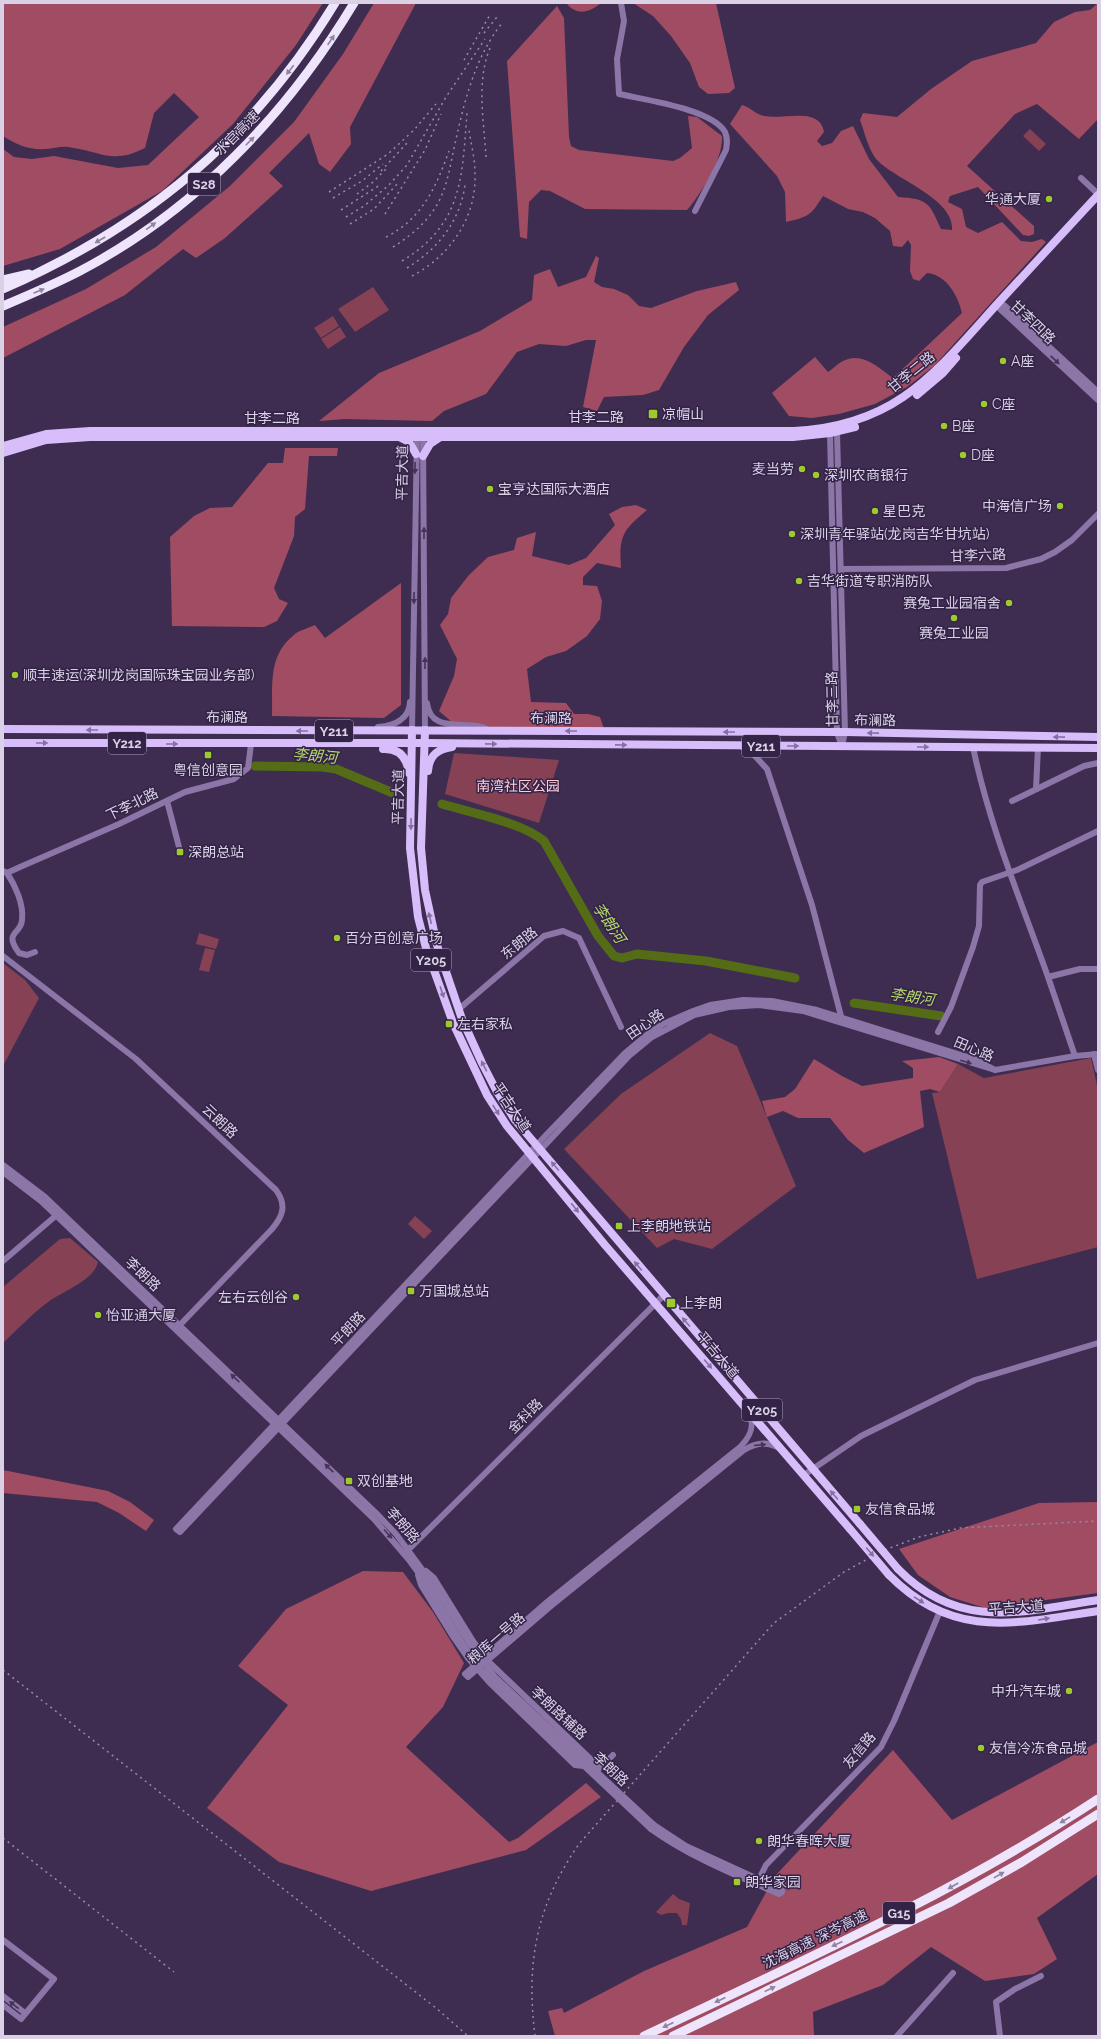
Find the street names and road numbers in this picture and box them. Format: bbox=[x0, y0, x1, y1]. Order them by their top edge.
street label: 水官高速 bbox=[212, 108, 262, 158]
road number: S28 bbox=[188, 173, 220, 195]
street label: 甘李四路 bbox=[1007, 297, 1059, 347]
street label: 甘李二路 bbox=[884, 348, 938, 396]
street label: 甘李二路 bbox=[568, 409, 624, 425]
street label: 甘李二路 bbox=[244, 410, 300, 426]
street label: 平吉大道 bbox=[394, 445, 410, 501]
street label: 甘李六路 bbox=[950, 546, 1006, 564]
street label: 甘李三路 bbox=[824, 671, 840, 727]
street label: 布澜路 bbox=[206, 709, 248, 725]
street label: 布澜路 bbox=[530, 710, 572, 726]
street label: 布澜路 bbox=[854, 712, 896, 728]
road number: Y211 bbox=[315, 720, 353, 742]
road number: Y212 bbox=[108, 732, 146, 754]
road number: Y211 bbox=[742, 735, 780, 757]
street label: 平吉大道 bbox=[390, 769, 406, 825]
street label: 下李北路 bbox=[103, 785, 161, 823]
street label: 东朗路 bbox=[498, 924, 540, 962]
road number: Y205 bbox=[411, 949, 451, 971]
street label: 田心路 bbox=[623, 1006, 667, 1042]
street label: 田心路 bbox=[952, 1033, 996, 1065]
street label: 平吉大道 bbox=[490, 1079, 534, 1135]
street label: 云朗路 bbox=[199, 1101, 241, 1141]
street label: 李朗路 bbox=[122, 1254, 164, 1294]
street label: 平朗路 bbox=[328, 1308, 368, 1350]
street label: 平吉大道 bbox=[694, 1328, 742, 1382]
street label: 金科路 bbox=[504, 1395, 546, 1437]
road number: Y205 bbox=[742, 1399, 782, 1421]
street label: 李朗路 bbox=[383, 1504, 423, 1546]
street label: 平吉大道 bbox=[988, 1597, 1044, 1617]
street label: 粮库一号路 bbox=[464, 1609, 528, 1667]
street label: 李朗路辅路 bbox=[528, 1683, 590, 1743]
street label: 友信路 bbox=[839, 1729, 879, 1771]
street label: 李朗路 bbox=[590, 1749, 632, 1789]
road number: G15 bbox=[883, 1902, 915, 1924]
street label: 沈海高速 深岑高速 bbox=[760, 1906, 870, 1972]

